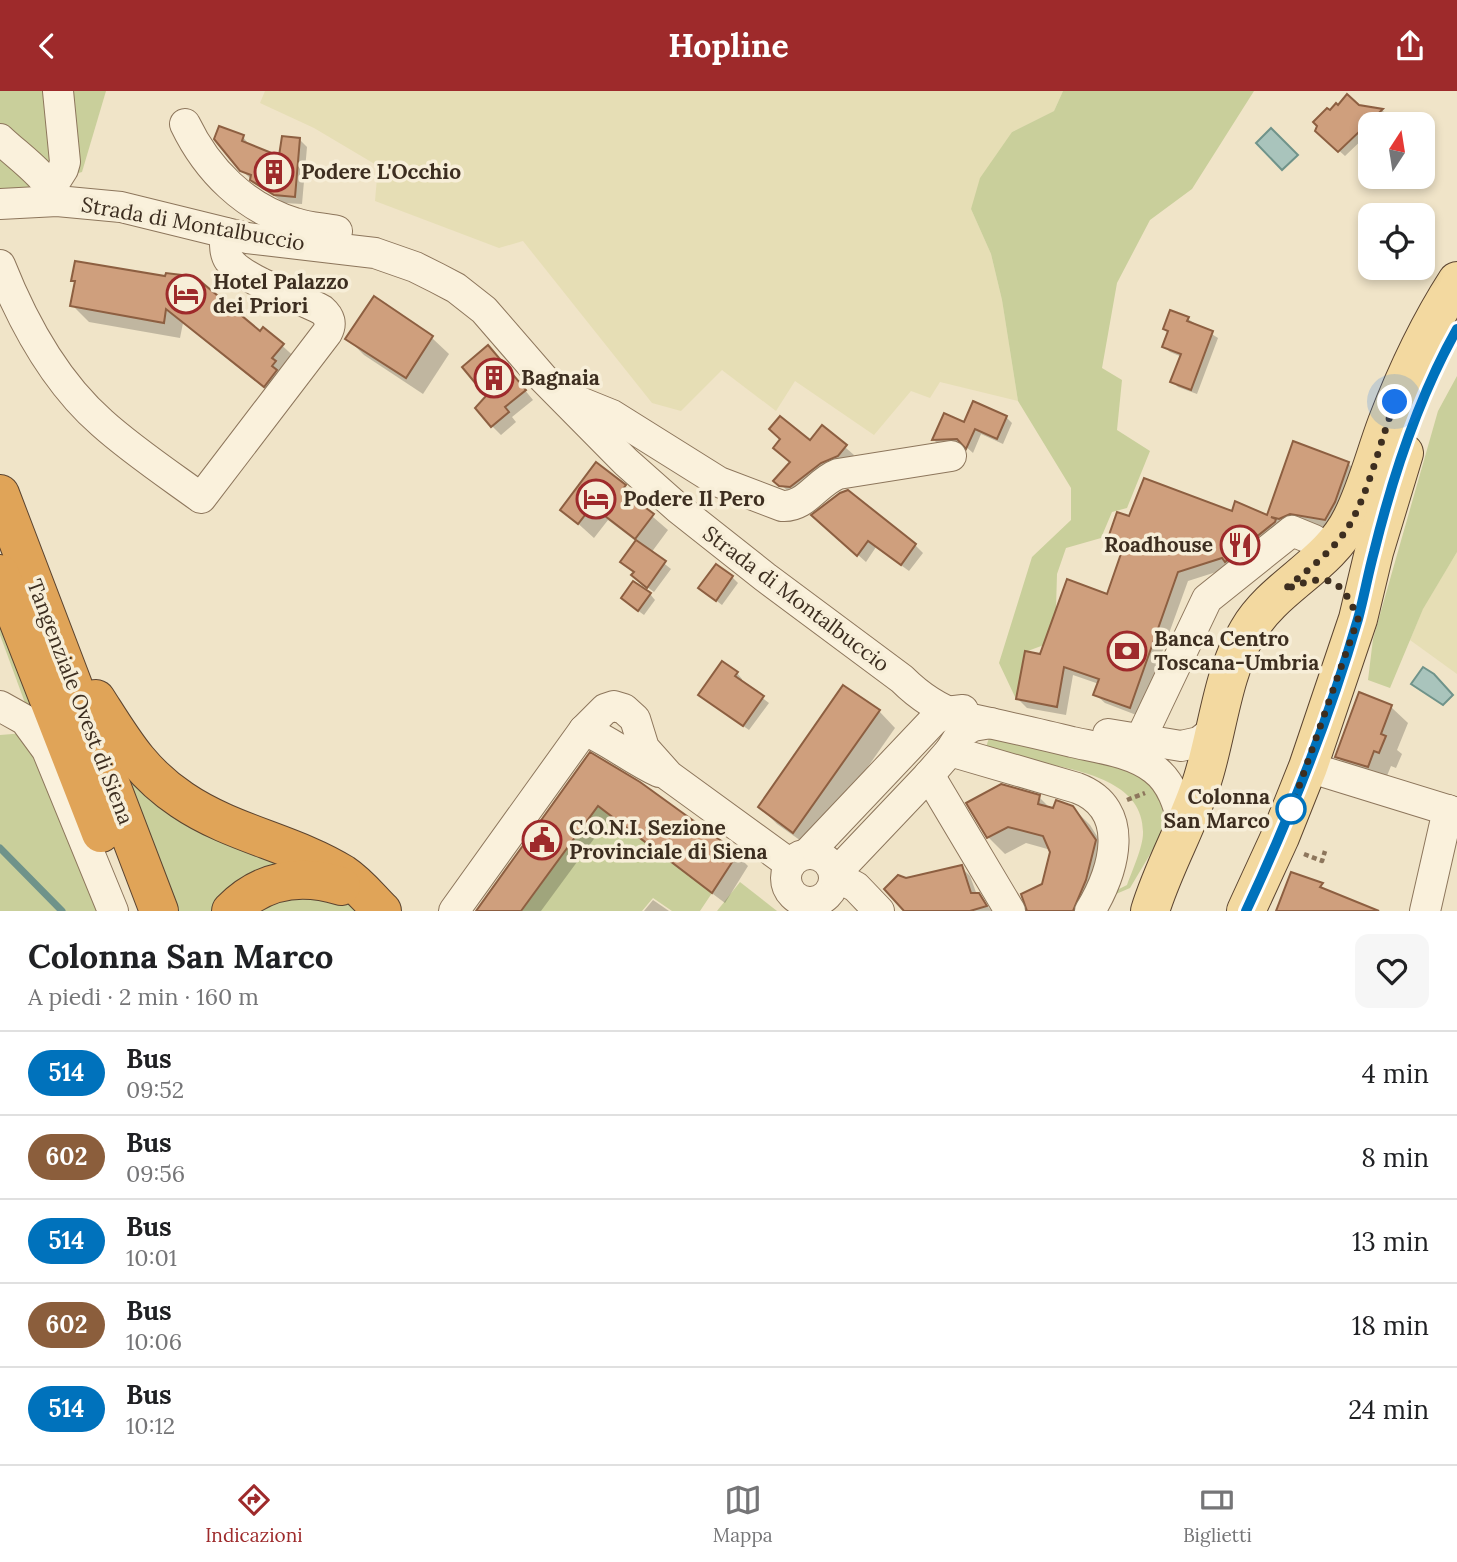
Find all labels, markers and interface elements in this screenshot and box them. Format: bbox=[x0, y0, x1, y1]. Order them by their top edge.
text: Hopline bbox=[668, 25, 789, 66]
icon: back bbox=[28, 27, 66, 65]
icon: share bbox=[1391, 27, 1429, 65]
north arrow bbox=[1358, 112, 1435, 189]
map controls bbox=[1358, 112, 1435, 280]
building icon: Podere L'Occhio bbox=[253, 151, 295, 193]
place label: Podere L'Occhio bbox=[301, 158, 461, 185]
street label: Strada di Montalbuccio bbox=[79, 191, 307, 256]
button: locate bbox=[1358, 203, 1435, 280]
place label: Hotel Palazzo dei Priori bbox=[213, 268, 349, 319]
hotel icon: Hotel Palazzo dei Priori bbox=[165, 273, 207, 315]
building icon: Bagnaia bbox=[473, 357, 515, 399]
place label: Bagnaia bbox=[521, 364, 600, 391]
your location bbox=[1377, 384, 1412, 419]
hotel icon: Podere Il Pero bbox=[575, 478, 617, 520]
place label: Podere Il Pero bbox=[623, 485, 765, 512]
street label: Strada di Montalbuccio bbox=[698, 520, 895, 678]
restaurant icon: Roadhouse bbox=[1219, 524, 1261, 566]
place label: Roadhouse bbox=[1104, 531, 1213, 558]
street label: Tangenziale Ovest di Siena bbox=[21, 575, 140, 829]
place label: Banca Centro Toscana-Umbria bbox=[1154, 625, 1319, 676]
bank icon: Banca Centro Toscana-Umbria bbox=[1106, 630, 1148, 672]
place label: Colonna San Marco bbox=[1164, 783, 1270, 834]
marker: Colonna San Marco bbox=[1276, 794, 1306, 824]
place label: C.O.N.I. Sezione Provinciale di Siena bbox=[569, 814, 768, 865]
public building icon: C.O.N.I. Sezione Provinciale di Siena bbox=[521, 819, 563, 861]
button: heart bbox=[1355, 934, 1429, 1008]
text: Colonna San Marco bbox=[28, 935, 334, 977]
text: A piedi · 2 min · 160 m bbox=[28, 982, 259, 1011]
text: Bus bbox=[126, 1042, 172, 1075]
text: 514 bbox=[49, 1057, 84, 1088]
text: 4 min bbox=[1362, 1057, 1429, 1090]
text: 09:52 bbox=[126, 1075, 184, 1104]
text: Bus bbox=[126, 1126, 172, 1159]
text: 602 bbox=[46, 1141, 87, 1172]
text: 8 min bbox=[1361, 1141, 1429, 1174]
text: 09:56 bbox=[126, 1159, 185, 1188]
text: Bus bbox=[126, 1210, 172, 1243]
text: 514 bbox=[49, 1225, 84, 1256]
text: 13 min bbox=[1352, 1225, 1429, 1258]
text: 10:01 bbox=[126, 1243, 177, 1272]
text: Bus bbox=[126, 1294, 172, 1327]
text: 602 bbox=[46, 1309, 87, 1340]
text: 18 min bbox=[1352, 1309, 1429, 1342]
text: 10:06 bbox=[126, 1327, 182, 1356]
text: Bus bbox=[126, 1378, 172, 1411]
text: 514 bbox=[49, 1393, 84, 1424]
text: 24 min bbox=[1348, 1393, 1429, 1426]
text: 10:12 bbox=[126, 1411, 175, 1440]
tab: Indicazioni bbox=[205, 1481, 303, 1547]
tab: Mappa bbox=[713, 1481, 773, 1547]
tab: Biglietti bbox=[1183, 1481, 1252, 1547]

